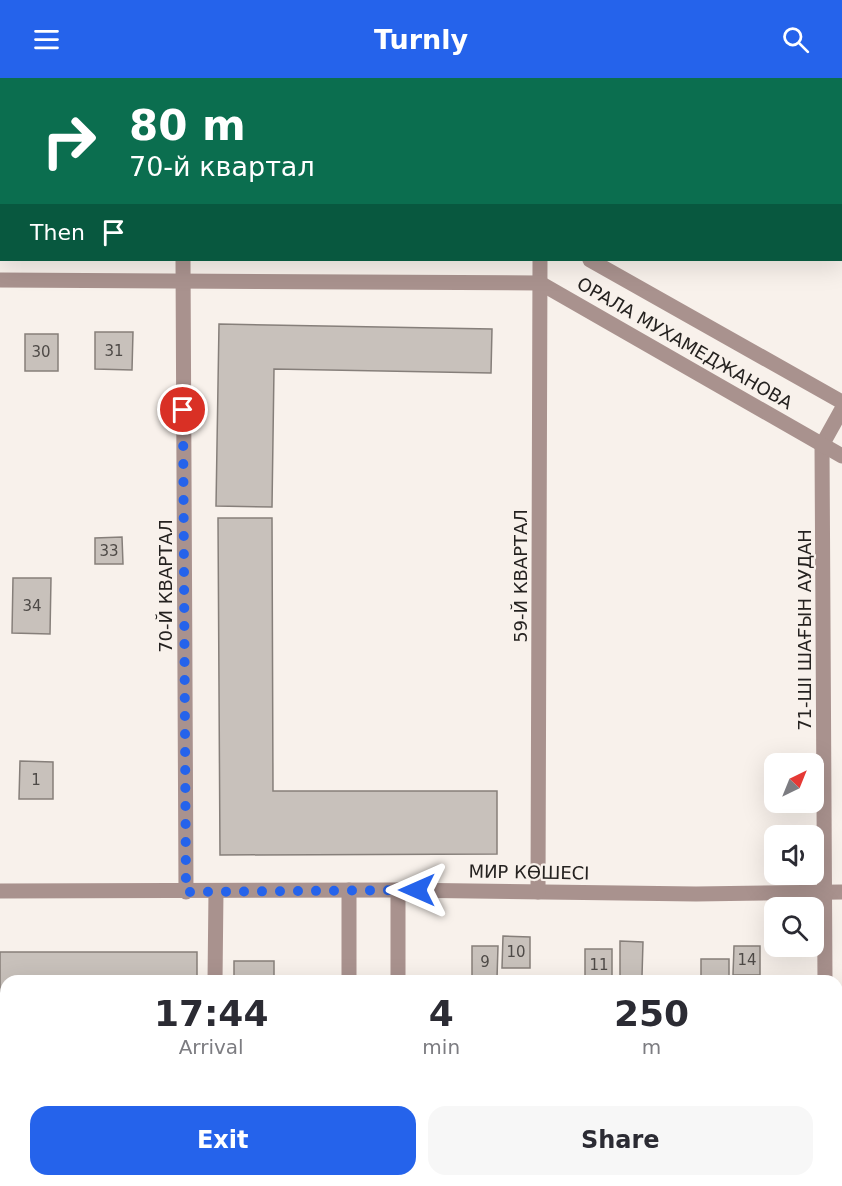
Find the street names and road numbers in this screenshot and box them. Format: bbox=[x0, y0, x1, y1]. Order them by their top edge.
street label: ОРАЛА МУХАМЕДЖАНОВА bbox=[574, 273, 797, 414]
street label: 59-Й КВАРТАЛ bbox=[510, 509, 531, 643]
street label: 70-Й КВАРТАЛ bbox=[155, 519, 176, 653]
street label: 71-ШІ ШАҒЫН АУДАН bbox=[794, 529, 815, 731]
street label: МИР КӨШЕСІ bbox=[468, 860, 590, 884]

